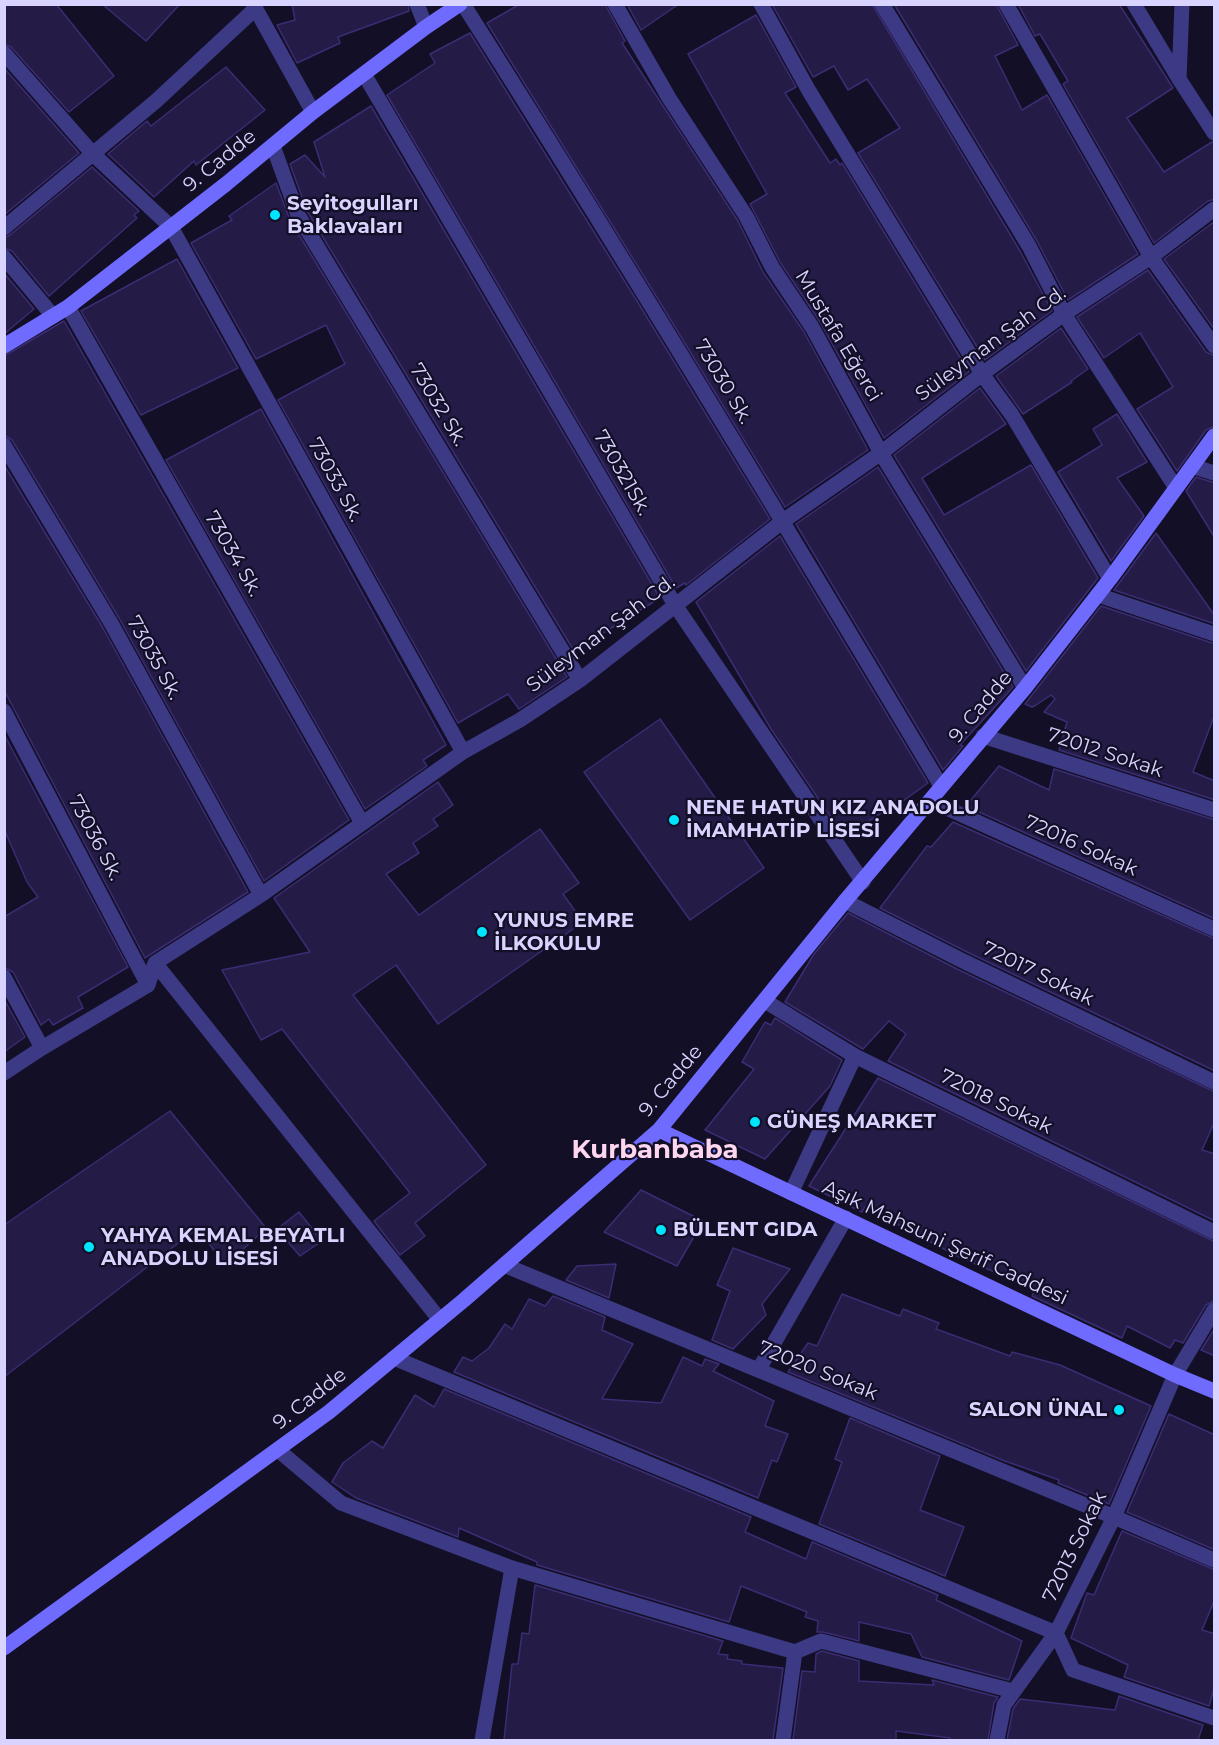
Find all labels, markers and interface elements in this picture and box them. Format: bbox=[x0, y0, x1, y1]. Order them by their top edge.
street label: 9. Cadde bbox=[179, 124, 261, 198]
place label: Seyitogulları Baklavaları bbox=[287, 192, 419, 239]
marker: Seyitogulları Baklavaları bbox=[268, 208, 282, 222]
street label: Mustafa Eğerci bbox=[789, 266, 887, 406]
street label: Süleyman Şah Cd. bbox=[911, 281, 1071, 407]
street label: 73030 Sk. bbox=[688, 335, 758, 429]
street label: 73032 Sk. bbox=[404, 359, 472, 451]
street label: 730321Sk. bbox=[588, 426, 656, 520]
street label: 73033 Sk. bbox=[302, 434, 368, 526]
street label: 73034 Sk. bbox=[199, 507, 267, 601]
street label: Süleyman Şah Cd. bbox=[522, 570, 680, 698]
street label: 73035 Sk. bbox=[121, 612, 187, 704]
street label: 9. Cadde bbox=[944, 666, 1018, 748]
street label: 72012 Sokak bbox=[1044, 723, 1166, 783]
street label: 73036 Sk. bbox=[62, 791, 128, 885]
place label: NENE HATUN KIZ ANADOLU İMAMHATİP LİSESİ bbox=[686, 796, 980, 843]
street label: 72016 Sokak bbox=[1021, 810, 1141, 882]
marker: NENE HATUN KIZ ANADOLU İMAMHATİP LİSESİ bbox=[667, 813, 681, 827]
place label: YUNUS EMRE İLKOKULU bbox=[494, 909, 634, 956]
marker: YUNUS EMRE İLKOKULU bbox=[475, 925, 489, 939]
street label: 72017 Sokak bbox=[978, 937, 1098, 1011]
street label: 9. Cadde bbox=[634, 1040, 708, 1122]
street label: 72018 Sokak bbox=[936, 1064, 1056, 1140]
place label: GÜNEŞ MARKET bbox=[767, 1110, 936, 1134]
marker: GÜNEŞ MARKET bbox=[748, 1115, 762, 1129]
district label: Kurbanbaba bbox=[572, 1134, 738, 1166]
street label: Aşık Mahsuni Şerif Caddesi bbox=[818, 1175, 1072, 1311]
place label: BÜLENT GIDA bbox=[673, 1218, 817, 1242]
marker: BÜLENT GIDA bbox=[654, 1223, 668, 1237]
place label: YAHYA KEMAL BEYATLI ANADOLU LİSESİ bbox=[101, 1224, 345, 1271]
marker: YAHYA KEMAL BEYATLI ANADOLU LİSESİ bbox=[82, 1240, 96, 1254]
street label: 72020 Sokak bbox=[755, 1336, 881, 1406]
street label: 9. Cadde bbox=[269, 1363, 351, 1435]
place label: SALON ÜNAL bbox=[969, 1398, 1107, 1422]
marker: SALON ÜNAL bbox=[1112, 1403, 1126, 1417]
street label: 72013 Sokak bbox=[1038, 1488, 1112, 1606]

